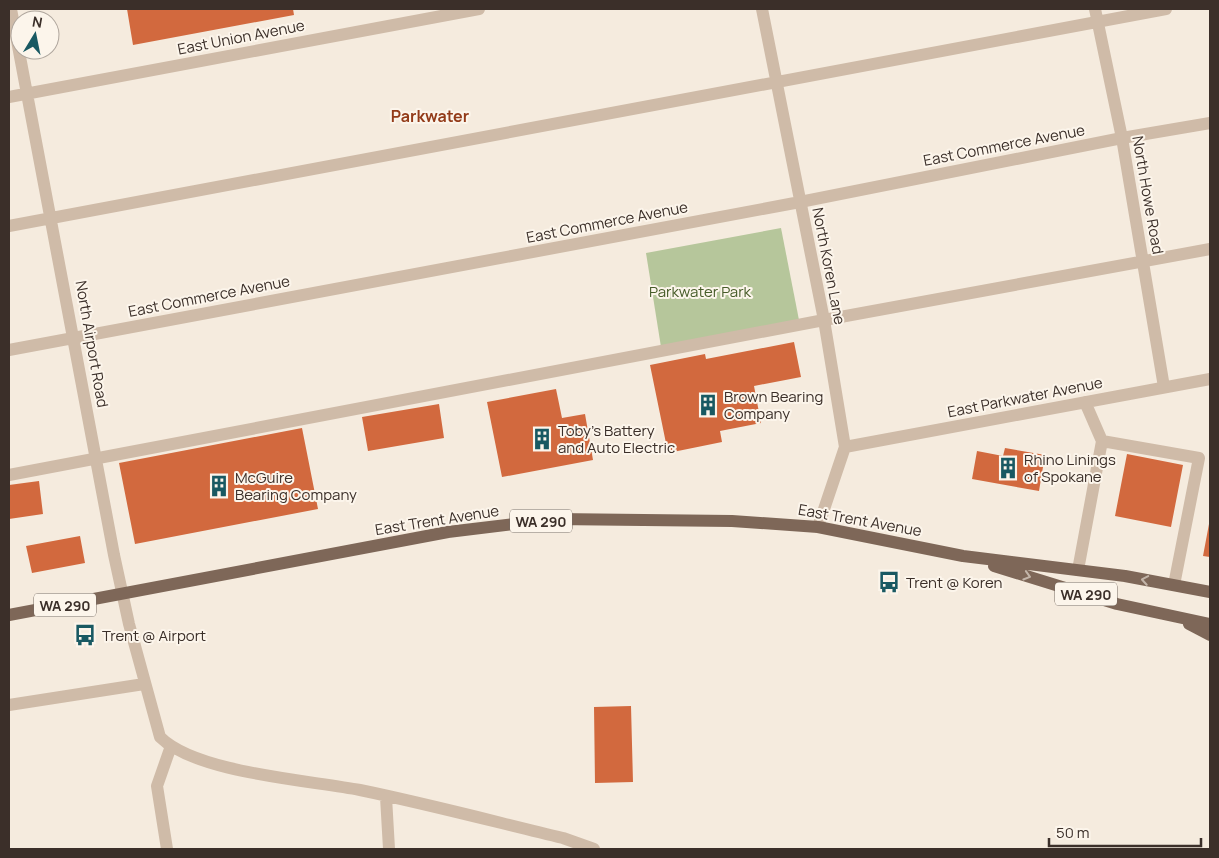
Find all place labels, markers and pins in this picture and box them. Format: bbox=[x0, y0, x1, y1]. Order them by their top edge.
place label: Brown Bearing Company bbox=[724, 386, 823, 424]
building icon: Brown Bearing Company bbox=[695, 392, 721, 418]
place label: Toby's Battery and Auto Electric bbox=[558, 420, 675, 458]
building icon: Toby's Battery and Auto Electric bbox=[529, 426, 555, 452]
place label: Rhino Linings of Spokane bbox=[1024, 449, 1116, 487]
building icon: Rhino Linings of Spokane bbox=[995, 455, 1021, 481]
place label: McGuire Bearing Company bbox=[235, 467, 357, 505]
building icon: McGuire Bearing Company bbox=[206, 473, 232, 499]
bus stop icon: Trent @ Koren bbox=[876, 569, 902, 595]
place label: Trent @ Koren bbox=[906, 572, 1002, 593]
bus stop icon: Trent @ Airport bbox=[72, 622, 98, 648]
place label: Trent @ Airport bbox=[102, 625, 206, 646]

